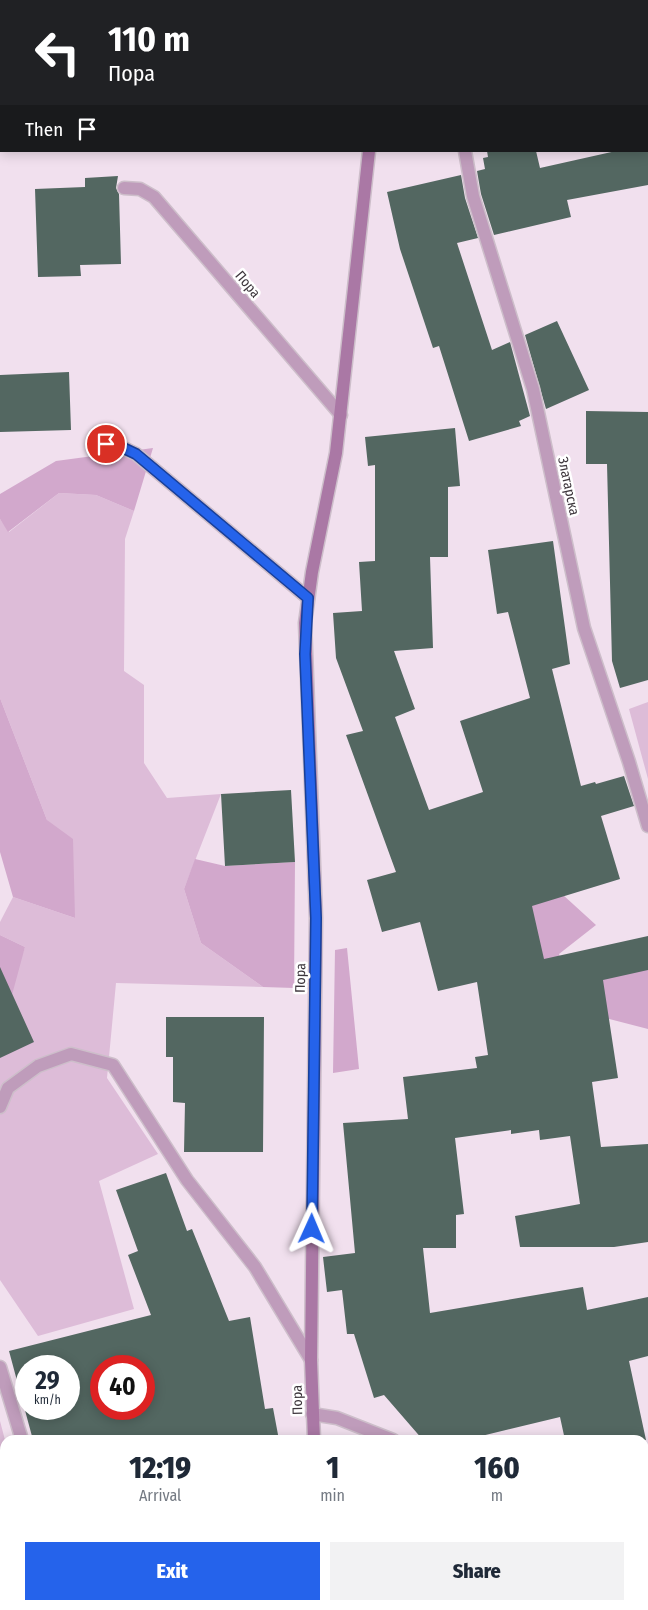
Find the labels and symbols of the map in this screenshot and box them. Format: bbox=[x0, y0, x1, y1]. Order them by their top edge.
street label: Пора bbox=[231, 267, 264, 301]
pin bbox=[85, 423, 127, 465]
street label: Златарска bbox=[554, 455, 583, 517]
street label: Пора bbox=[292, 963, 309, 993]
position arrow bbox=[285, 1202, 337, 1254]
speed limit sign: 40 bbox=[90, 1355, 155, 1420]
street label: Пора bbox=[289, 1385, 306, 1415]

